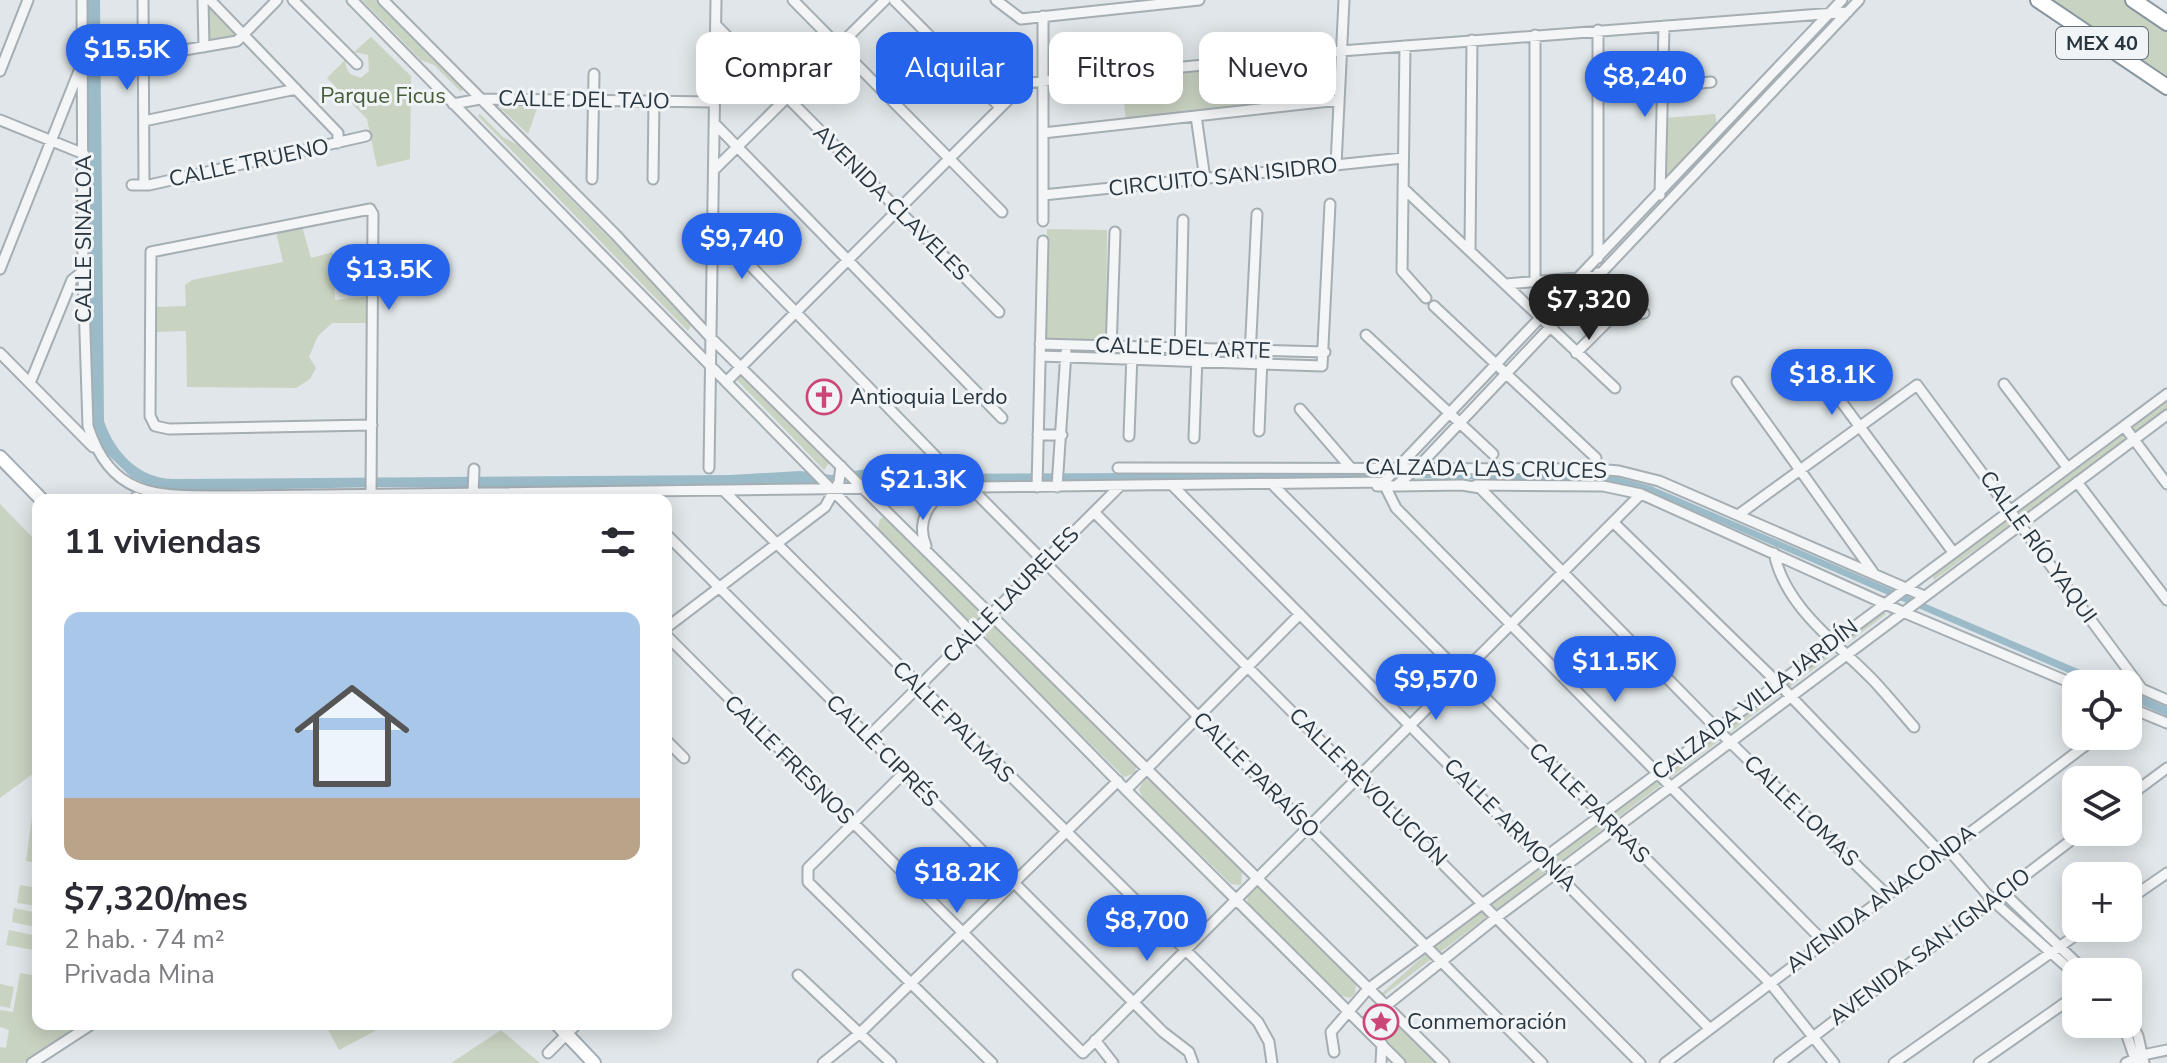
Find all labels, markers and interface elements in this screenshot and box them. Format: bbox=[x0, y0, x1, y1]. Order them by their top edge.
pin: $15.5K bbox=[62, 24, 192, 92]
road number: MEX 40 bbox=[2056, 27, 2148, 59]
text: $15.5K bbox=[84, 32, 170, 67]
chip: Comprar bbox=[696, 32, 860, 104]
chip: Alquilar bbox=[876, 32, 1033, 104]
chip: Filtros bbox=[1049, 32, 1183, 104]
chip: Nuevo bbox=[1199, 32, 1336, 104]
pin: $8,240 bbox=[1580, 51, 1710, 119]
text: $8,240 bbox=[1603, 59, 1687, 94]
park label: Parque Ficus bbox=[320, 81, 446, 111]
street label: CALLE DEL TAJO bbox=[498, 84, 670, 116]
street label: AVENIDA CLAVELES bbox=[806, 118, 976, 288]
street label: CALLE TRUENO bbox=[166, 131, 332, 195]
street label: CIRCUITO SAN ISIDRO bbox=[1107, 150, 1339, 204]
street label: CALLE SINALOA bbox=[69, 155, 99, 323]
pin: $9,740 bbox=[677, 213, 807, 281]
text: $9,740 bbox=[700, 221, 784, 256]
pin: $13.5K bbox=[324, 244, 454, 312]
text: $13.5K bbox=[346, 252, 432, 287]
pin: $7,320 bbox=[1524, 274, 1654, 342]
text: $7,320 bbox=[1547, 282, 1631, 317]
street label: CALLE DEL ARTE bbox=[1095, 330, 1271, 366]
pin: $18.1K bbox=[1767, 349, 1897, 417]
text: $18.1K bbox=[1789, 357, 1875, 392]
church icon: Antioquia Lerdo bbox=[805, 378, 843, 416]
place label: Antioquia Lerdo bbox=[850, 382, 1008, 412]
street label: CALZADA LAS CRUCES bbox=[1365, 452, 1607, 486]
pin: $21.3K bbox=[858, 454, 988, 522]
text: $21.3K bbox=[880, 462, 966, 497]
street label: CALLE RÍO YAQUI bbox=[1972, 465, 2104, 629]
text: 11 viviendas bbox=[64, 519, 261, 565]
icon: filters bbox=[596, 520, 640, 564]
street label: CALLE LAURELES bbox=[936, 520, 1086, 670]
street label: CALZADA VILLA JARDÍN bbox=[1646, 612, 1864, 788]
pin: $11.5K bbox=[1550, 636, 1680, 704]
text: $11.5K bbox=[1572, 644, 1658, 679]
street label: CALLE PALMAS bbox=[885, 654, 1021, 790]
pin: $9,570 bbox=[1371, 654, 1501, 722]
text: $9,570 bbox=[1394, 662, 1478, 697]
icon: home bbox=[280, 664, 424, 808]
map controls bbox=[2062, 670, 2142, 1038]
button: locate bbox=[2062, 670, 2142, 750]
street label: CALLE FRESNOS bbox=[717, 688, 861, 832]
street label: CALLE CIPRÉS bbox=[819, 688, 945, 814]
street label: CALLE REVOLUCIÓN bbox=[1282, 701, 1454, 873]
street label: CALLE PARAÍSO bbox=[1186, 705, 1326, 845]
street label: CALLE PARRAS bbox=[1522, 736, 1656, 870]
street label: CALLE LOMAS bbox=[1737, 748, 1865, 874]
street label: CALLE ARMONÍA bbox=[1437, 752, 1583, 898]
button: layers bbox=[2062, 766, 2142, 846]
street label: AVENIDA ANACONDA bbox=[1780, 818, 1982, 980]
pin: $18.2K bbox=[892, 847, 1022, 915]
text: $18.2K bbox=[914, 855, 1000, 890]
street label: AVENIDA SAN IGNACIO bbox=[1823, 861, 2037, 1033]
button: + bbox=[2062, 862, 2142, 942]
text: $7,320/mes bbox=[64, 876, 248, 922]
pin: $8,700 bbox=[1082, 895, 1212, 963]
text: $8,700 bbox=[1105, 903, 1189, 938]
text: 2 hab. · 74 m² bbox=[64, 922, 225, 957]
text: Privada Mina bbox=[64, 957, 215, 992]
button: − bbox=[2062, 958, 2142, 1038]
place icon: Conmemoración bbox=[1362, 1003, 1400, 1041]
place label: Conmemoración bbox=[1407, 1007, 1567, 1037]

